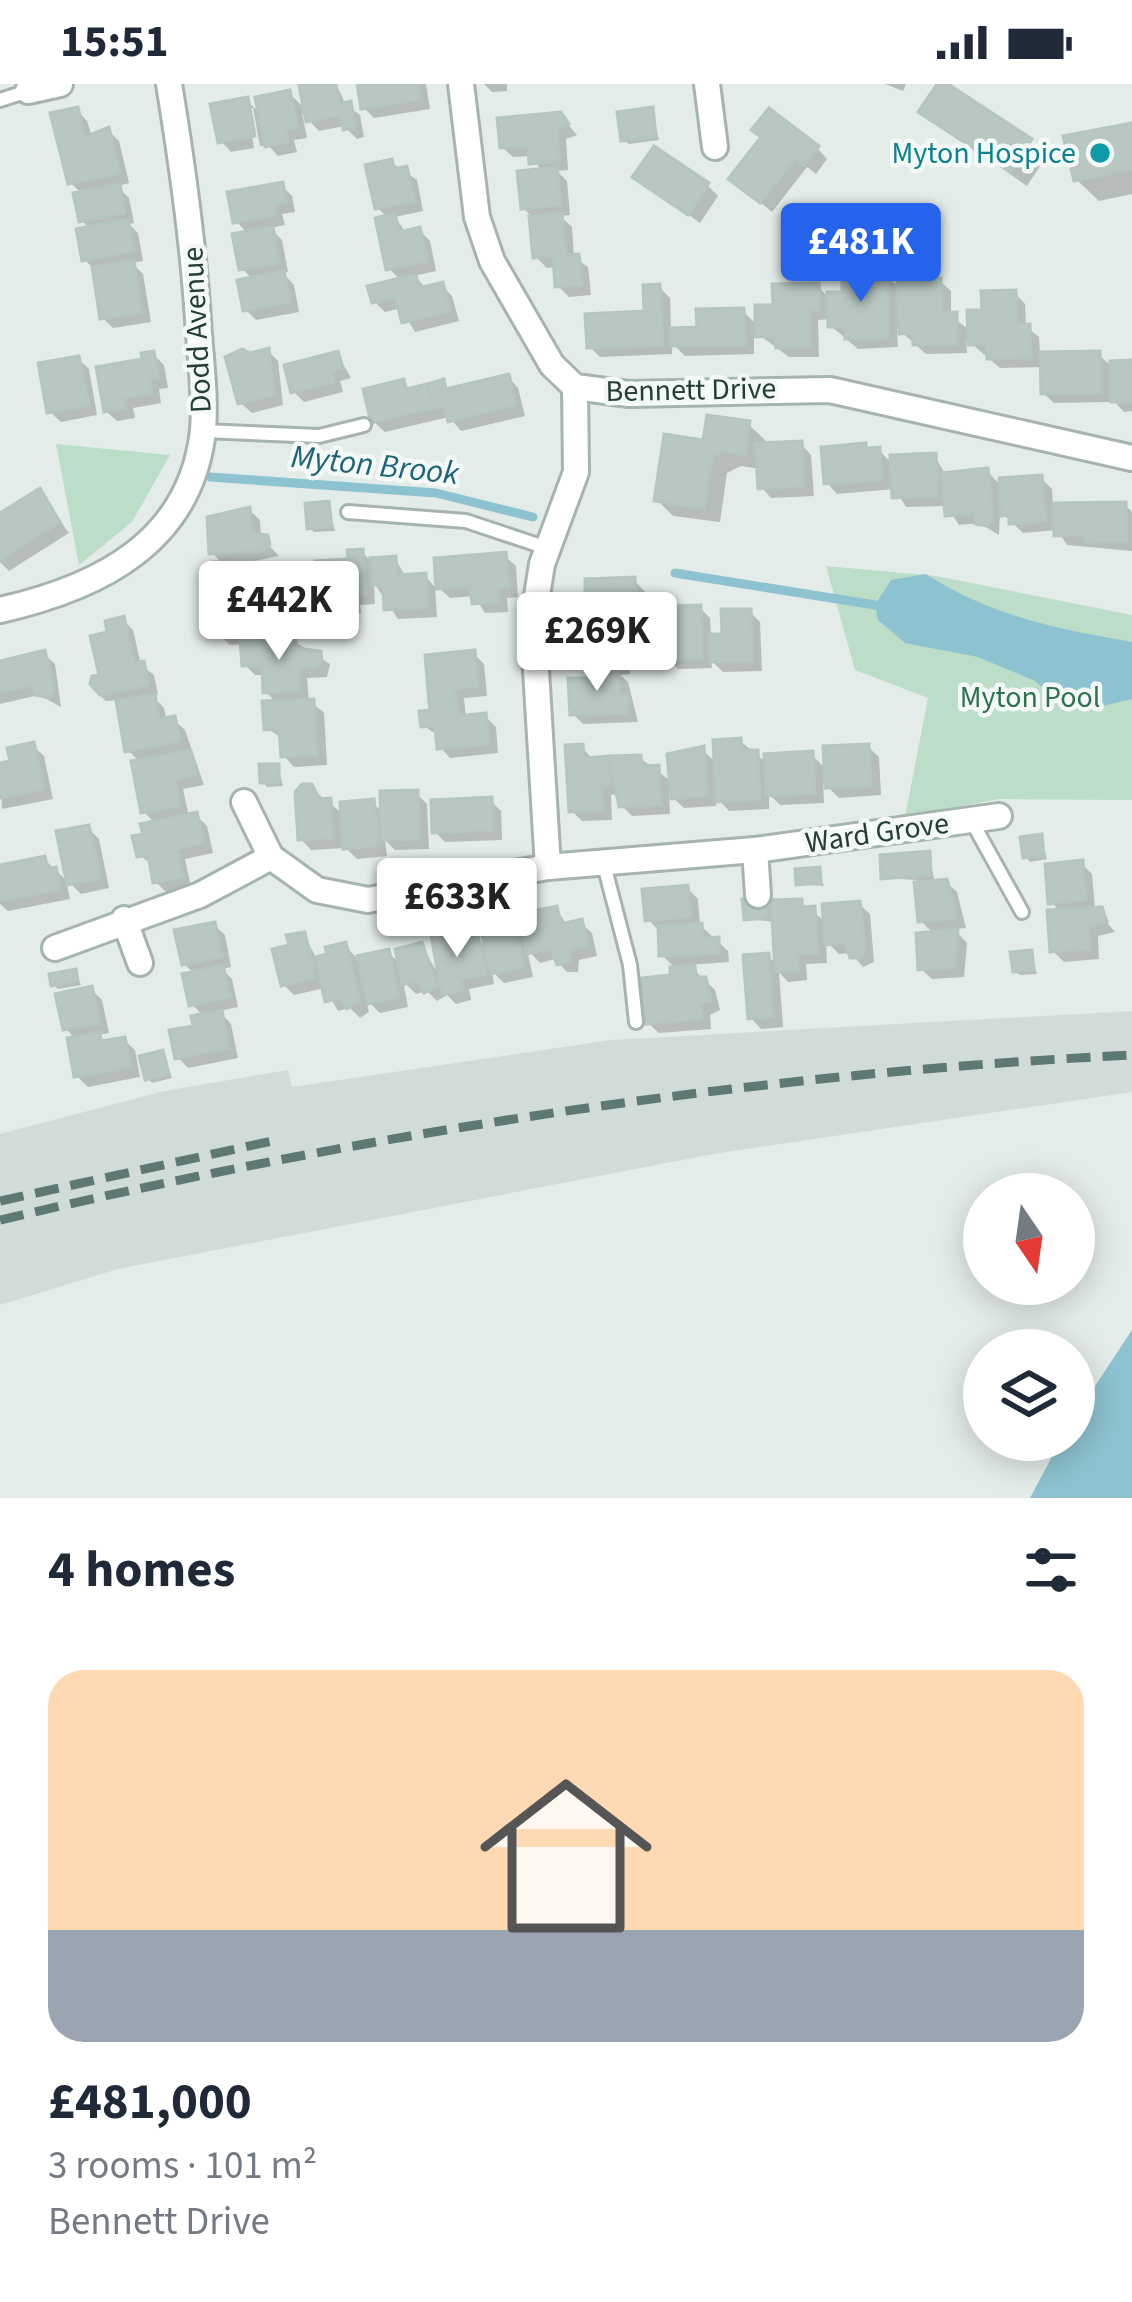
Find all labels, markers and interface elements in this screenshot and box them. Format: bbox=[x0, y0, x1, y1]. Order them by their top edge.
text: 15:51 bbox=[60, 10, 169, 74]
place label: Myton Hospice bbox=[892, 132, 1076, 175]
marker: Myton Hospice bbox=[1087, 140, 1113, 166]
pin: £481K bbox=[777, 203, 945, 305]
text: £481K bbox=[808, 214, 914, 270]
street label: Dodd Avenue bbox=[171, 246, 223, 414]
street label: Bennett Drive bbox=[605, 367, 777, 413]
water label: Myton Brook bbox=[289, 433, 463, 497]
pin: £442K bbox=[195, 561, 363, 663]
text: £442K bbox=[226, 572, 332, 628]
pin: £269K bbox=[513, 592, 681, 694]
text: £269K bbox=[544, 603, 650, 659]
park label: Myton Pool bbox=[960, 676, 1100, 719]
street label: Ward Grove bbox=[802, 802, 952, 864]
pin: £633K bbox=[373, 858, 541, 960]
text: £633K bbox=[404, 869, 510, 925]
north arrow bbox=[963, 1173, 1095, 1305]
map controls bbox=[963, 1173, 1095, 1461]
button: layers bbox=[963, 1329, 1095, 1461]
text: 4 homes bbox=[48, 1534, 235, 1606]
icon: filters bbox=[1018, 1537, 1084, 1603]
icon: home bbox=[458, 1748, 674, 1964]
text: £481,000 bbox=[48, 2066, 252, 2138]
text: 3 rooms · 101 m² bbox=[48, 2138, 317, 2194]
text: Bennett Drive bbox=[48, 2194, 270, 2250]

